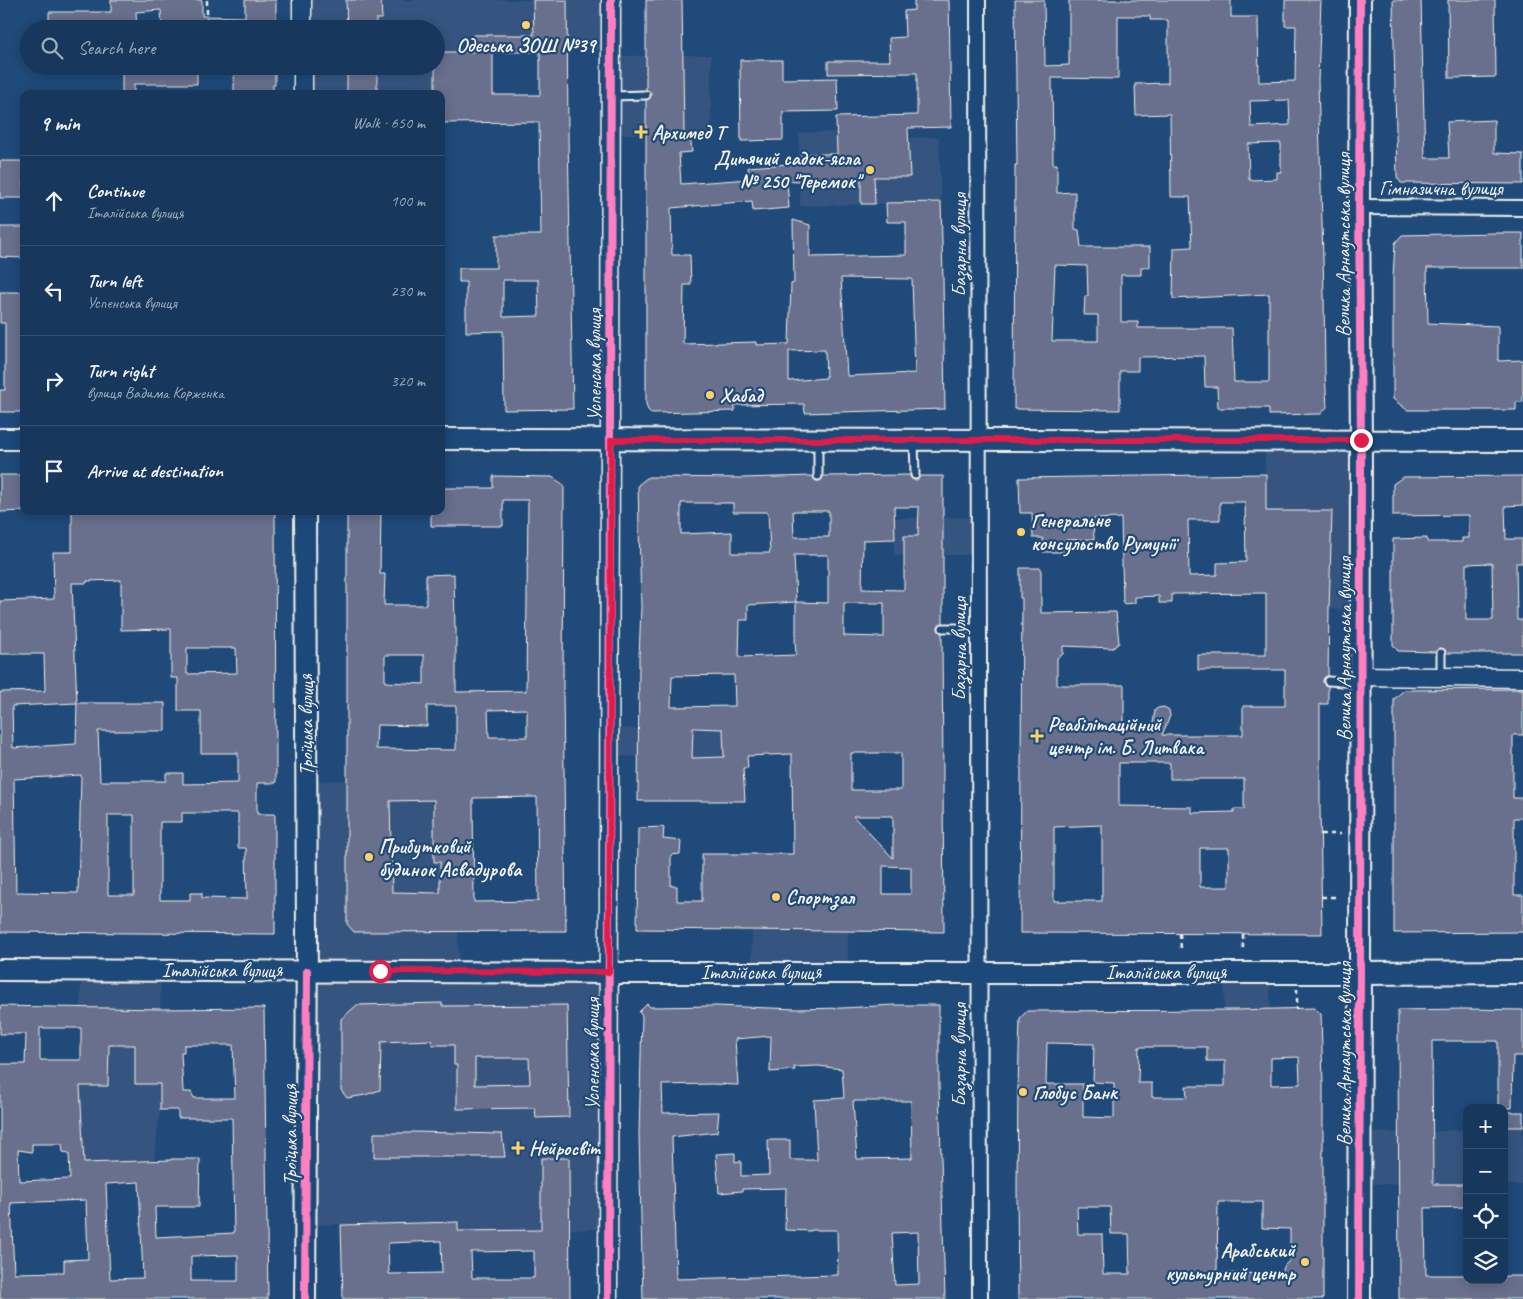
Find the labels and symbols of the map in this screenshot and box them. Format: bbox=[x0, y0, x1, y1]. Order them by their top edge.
marker: Одеська ЗОШ №39 bbox=[520, 19, 532, 31]
place label: Одеська ЗОШ №39 bbox=[457, 33, 598, 58]
place label: Архимед Т bbox=[652, 120, 730, 145]
marker: Архимед Т bbox=[634, 125, 648, 139]
place label: Дитячий садок-ясла № 250 "Теремок" bbox=[714, 146, 864, 194]
street label: Велика Арнаутська вулиця bbox=[1331, 151, 1356, 337]
marker: Дитячий садок-ясла № 250 "Теремок" bbox=[864, 164, 876, 176]
street label: Гімназична вулиця bbox=[1379, 176, 1505, 201]
street label: Базарна вулиця bbox=[947, 191, 973, 297]
street label: Успенська вулиця bbox=[582, 307, 607, 421]
place label: Хабад bbox=[720, 383, 764, 408]
marker: Хабад bbox=[704, 389, 716, 401]
route end bbox=[1350, 429, 1373, 452]
place label: Генеральне консульство Румунії bbox=[1031, 508, 1180, 557]
marker: Генеральне консульство Румунії bbox=[1015, 526, 1027, 538]
street label: Велика Арнаутська вулиця bbox=[1332, 555, 1357, 741]
street label: Базарна вулиця bbox=[947, 595, 973, 701]
street label: Троїцька вулиця bbox=[294, 673, 319, 776]
place label: Реабілітаційний центр ім. Б. Литвака bbox=[1048, 712, 1206, 760]
marker: Реабілітаційний центр ім. Б. Литвака bbox=[1030, 729, 1044, 743]
place label: Прибутковий будинок Асвадурова bbox=[379, 834, 523, 883]
marker: Прибутковий будинок Асвадурова bbox=[363, 851, 375, 863]
place label: Спортзал bbox=[786, 885, 855, 911]
marker: Спортзал bbox=[770, 891, 782, 903]
street label: Італійська вулиця bbox=[162, 958, 283, 983]
route start bbox=[369, 960, 392, 983]
street label: Італійська вулиця bbox=[701, 960, 822, 985]
street label: Італійська вулиця bbox=[1106, 960, 1227, 985]
street label: Велика Арнаутська вулиця bbox=[1332, 960, 1357, 1146]
street label: Успенська вулиця bbox=[580, 996, 605, 1110]
street label: Базарна вулиця bbox=[947, 1001, 973, 1107]
place label: Глобус Банк bbox=[1033, 1080, 1119, 1106]
street label: Троїцька вулиця bbox=[278, 1083, 303, 1186]
marker: Глобус Банк bbox=[1017, 1086, 1029, 1098]
place label: Нейросвіт bbox=[529, 1136, 602, 1161]
marker: Нейросвіт bbox=[511, 1141, 525, 1155]
place label: Арабський культурний центр bbox=[1166, 1238, 1297, 1287]
marker: Арабський культурний центр bbox=[1299, 1256, 1311, 1268]

